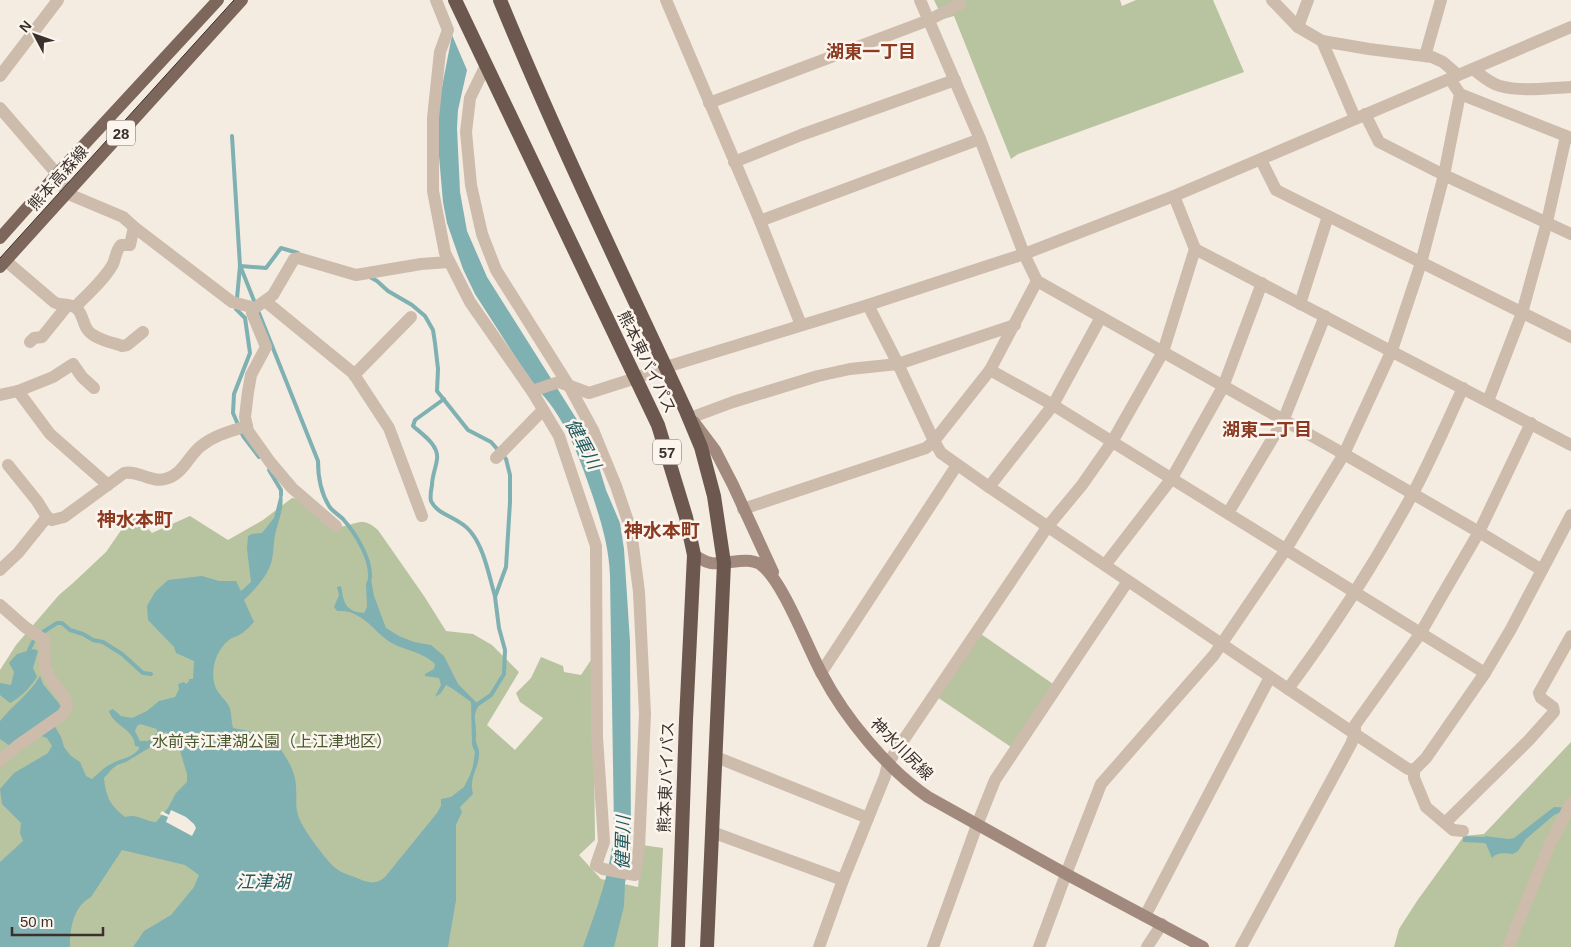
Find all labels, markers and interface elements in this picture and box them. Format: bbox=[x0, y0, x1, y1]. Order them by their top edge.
north arrow bbox=[10, 10, 60, 60]
text: N bbox=[16, 17, 35, 36]
district label: 湖東一丁目 bbox=[826, 42, 916, 62]
road number: 28 bbox=[107, 120, 135, 146]
street label: 熊本高森線 bbox=[25, 143, 91, 213]
street label: 熊本東バイパス bbox=[615, 308, 679, 416]
water label: 健軍川 bbox=[561, 415, 605, 474]
district label: 湖東二丁目 bbox=[1222, 420, 1312, 440]
road number: 57 bbox=[653, 440, 681, 464]
district label: 神水本町 bbox=[97, 509, 173, 530]
district label: 神水本町 bbox=[624, 520, 700, 541]
street label: 神水川尻線 bbox=[868, 715, 936, 783]
street label: 熊本東バイパス bbox=[656, 721, 676, 833]
park label: 水前寺江津湖公園（上江津地区） bbox=[152, 733, 392, 750]
water label: 健軍川 bbox=[613, 814, 634, 870]
water label: 江津湖 bbox=[236, 872, 293, 892]
scale bar bbox=[12, 904, 104, 936]
text: 50 m bbox=[20, 913, 53, 930]

